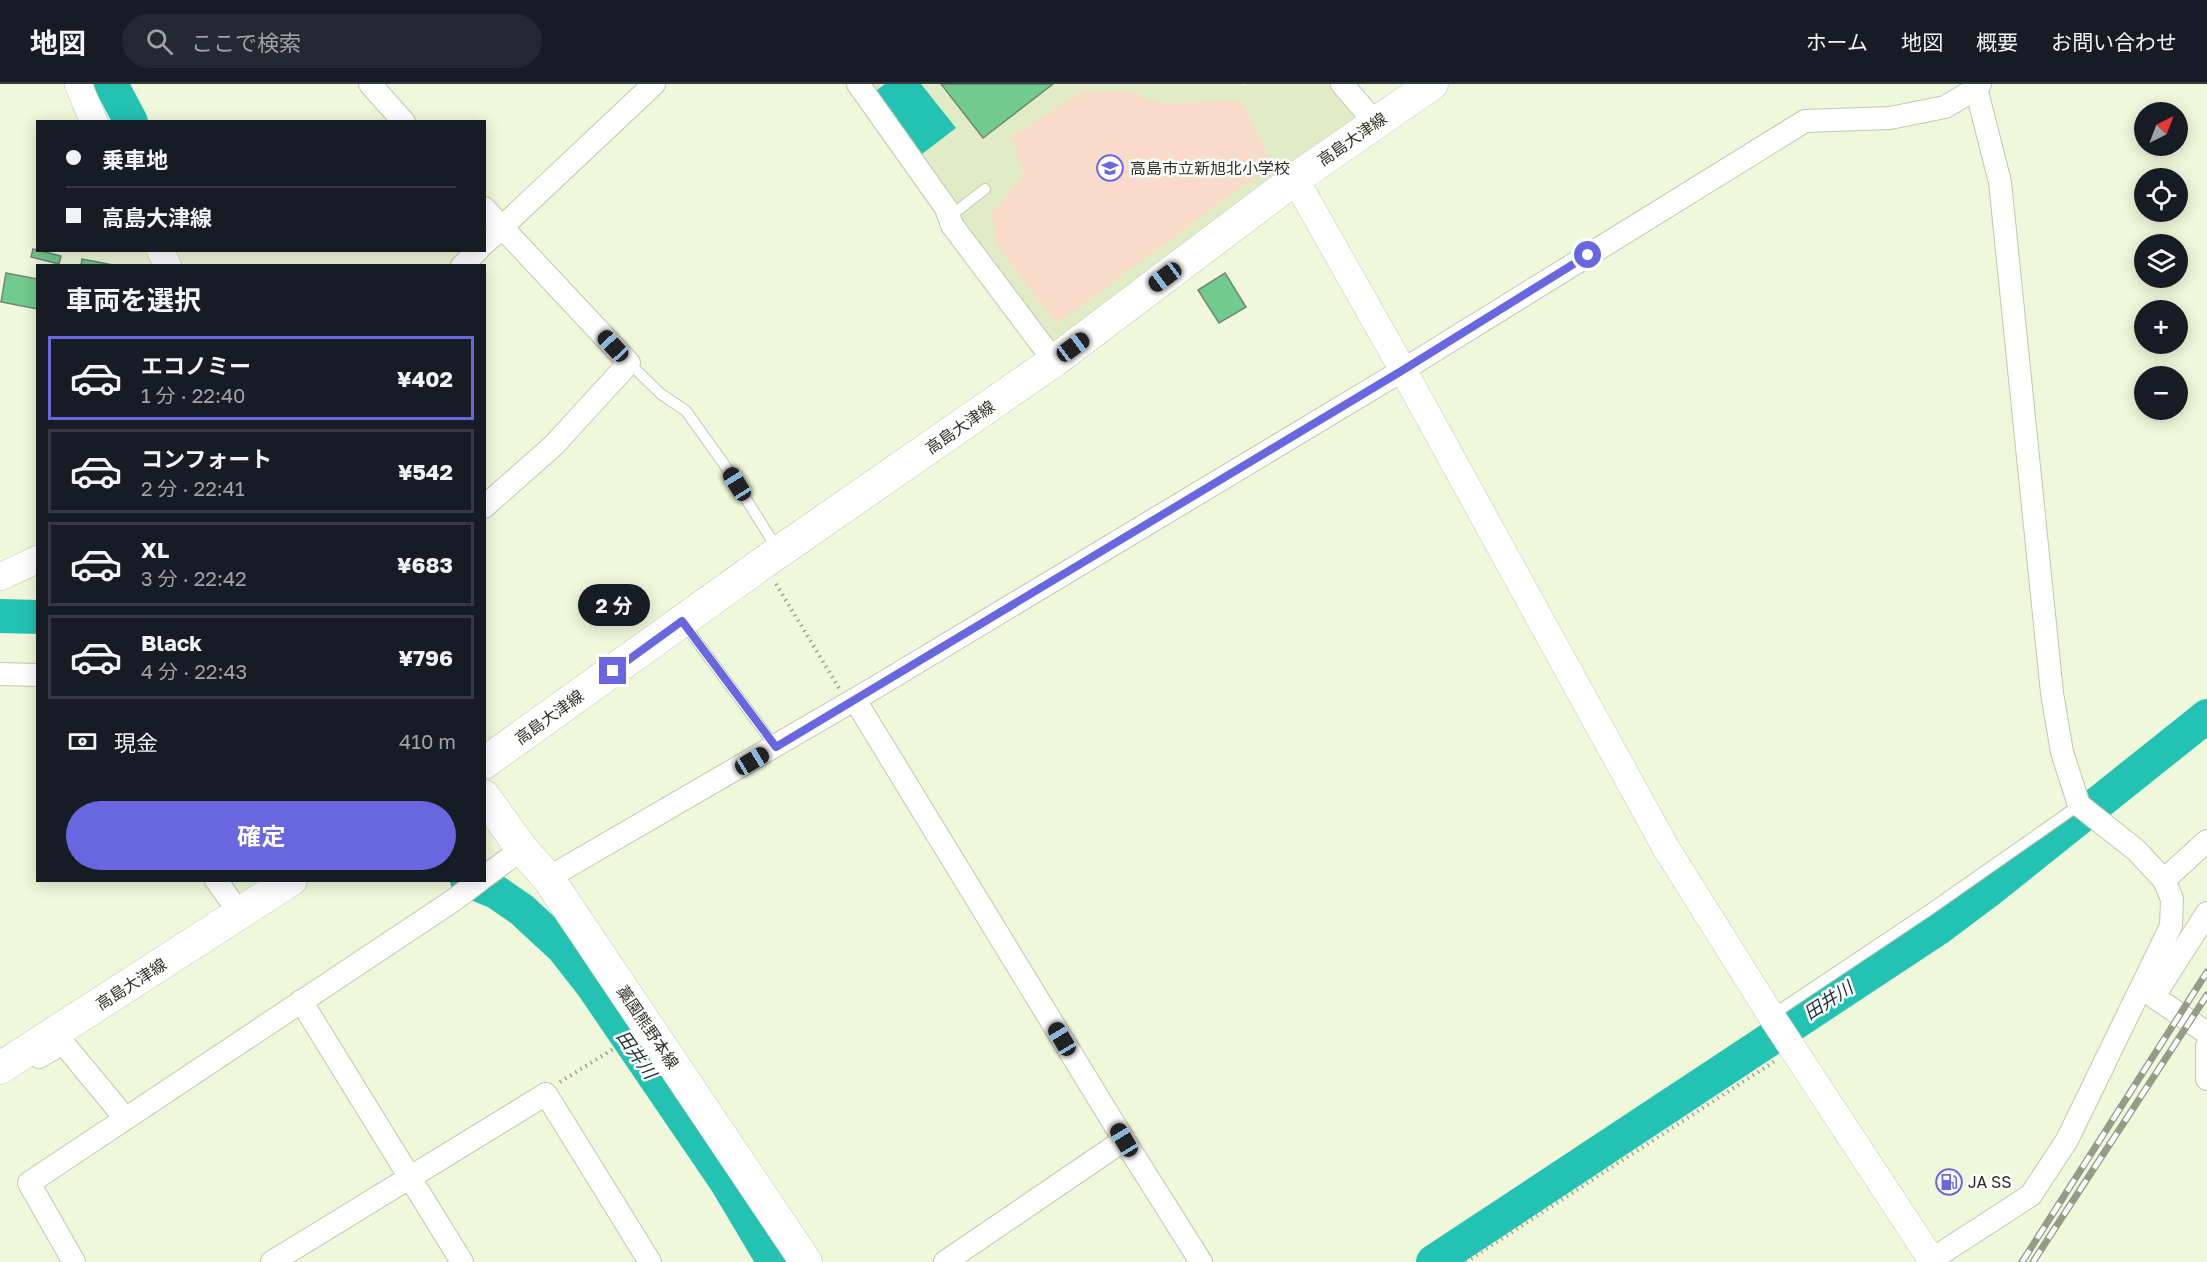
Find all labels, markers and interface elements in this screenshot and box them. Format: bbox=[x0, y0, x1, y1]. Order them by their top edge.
search box bbox=[122, 14, 542, 68]
icon: search bbox=[143, 25, 176, 58]
text: 地図 bbox=[30, 26, 86, 59]
text: ここで検索 bbox=[191, 29, 301, 56]
text: ホーム bbox=[1806, 29, 1868, 55]
text: 地図 bbox=[1901, 29, 1943, 55]
text: 概要 bbox=[1976, 29, 2018, 55]
text: お問い合わせ bbox=[2051, 29, 2177, 55]
north arrow bbox=[2134, 102, 2188, 156]
map controls bbox=[2134, 102, 2188, 420]
street label: 高島大津線 bbox=[1313, 108, 1391, 170]
text: 乗車地 bbox=[102, 146, 168, 173]
school or university icon: 高島市立新旭北小学校 bbox=[1095, 153, 1125, 183]
place label: 高島市立新旭北小学校 bbox=[1130, 158, 1290, 178]
button: locate bbox=[2134, 168, 2188, 222]
text: 高島大津線 bbox=[102, 204, 212, 231]
button: layers bbox=[2134, 234, 2188, 288]
route start bbox=[1574, 241, 1601, 268]
car bbox=[1145, 259, 1185, 295]
text: 車両を選択 bbox=[66, 284, 201, 316]
button: + bbox=[2134, 300, 2188, 354]
car bbox=[594, 327, 632, 365]
car bbox=[1053, 329, 1093, 365]
icon: car bbox=[69, 351, 123, 405]
text: エコノミー bbox=[141, 352, 251, 379]
text: ¥402 bbox=[397, 365, 453, 392]
button: − bbox=[2134, 366, 2188, 420]
text: 1 分 · 22:40 bbox=[141, 383, 246, 407]
street label: 高島大津線 bbox=[921, 396, 999, 458]
icon: car bbox=[69, 444, 123, 498]
text: コンフォート bbox=[141, 445, 272, 472]
text: ¥542 bbox=[398, 458, 453, 485]
car bbox=[720, 464, 754, 504]
text: 2 分 · 22:41 bbox=[141, 476, 245, 500]
text: XL bbox=[141, 536, 169, 563]
icon: car bbox=[69, 537, 123, 591]
text: ¥683 bbox=[397, 551, 453, 578]
text: 3 分 · 22:42 bbox=[141, 566, 247, 590]
callout: 2 分 bbox=[577, 584, 649, 626]
text: 2 分 bbox=[595, 593, 633, 617]
text: Black bbox=[141, 629, 202, 656]
icon: car bbox=[69, 630, 123, 684]
text: ¥796 bbox=[399, 644, 453, 671]
route end bbox=[599, 657, 626, 684]
text: 4 分 · 22:43 bbox=[141, 659, 247, 683]
street label: 高島大津線 bbox=[511, 685, 587, 749]
icon: cash bbox=[66, 725, 99, 758]
text: 現金 bbox=[114, 729, 158, 756]
text: 410 m bbox=[399, 729, 456, 753]
car bbox=[732, 744, 772, 778]
button: 確定 bbox=[66, 801, 456, 870]
street label: 高島大津線 bbox=[92, 954, 170, 1014]
water label: 田井川 bbox=[1799, 975, 1858, 1024]
street label: 藁園熊野本線 bbox=[613, 982, 683, 1072]
car bbox=[1045, 1019, 1079, 1059]
water label: 田井川 bbox=[613, 1026, 663, 1084]
car bbox=[1107, 1120, 1141, 1160]
fuel station icon: JA SS bbox=[1934, 1167, 1964, 1197]
place label: JA SS bbox=[1968, 1172, 2012, 1192]

